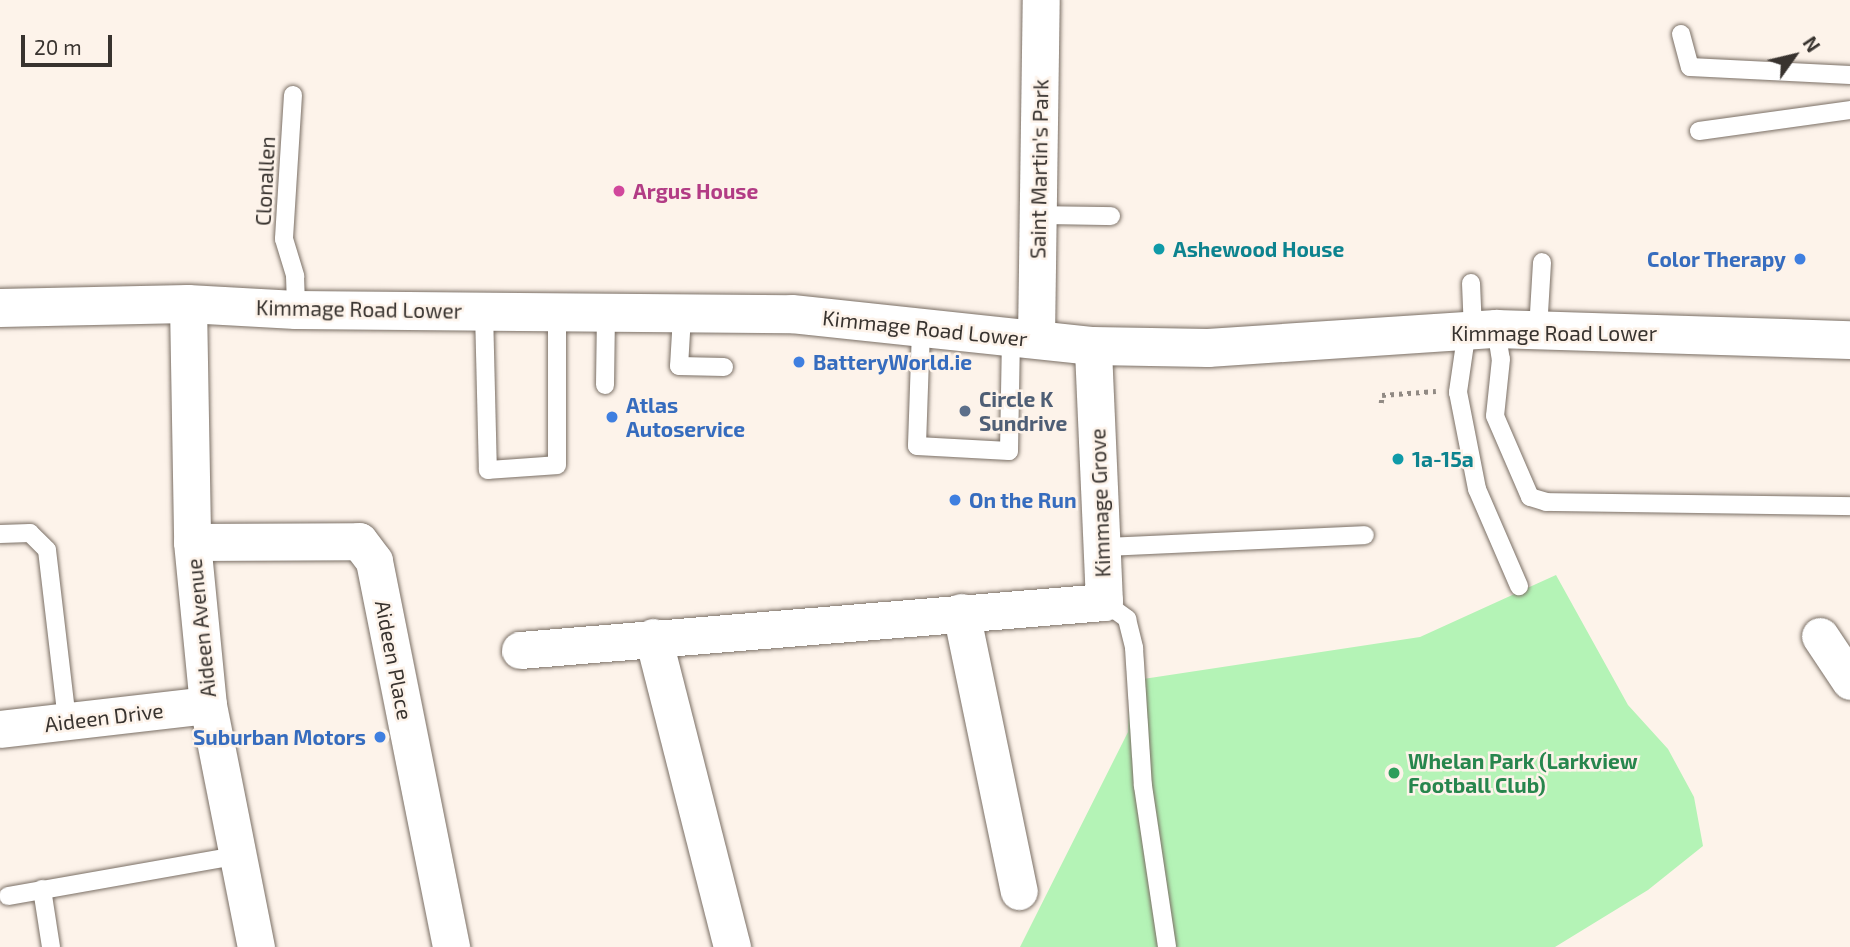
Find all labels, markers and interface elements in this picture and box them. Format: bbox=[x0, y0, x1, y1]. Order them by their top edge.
scale bar bbox=[24, 21, 116, 65]
north arrow bbox=[1759, 21, 1829, 91]
text: N bbox=[1798, 32, 1825, 56]
text: 20 m bbox=[34, 34, 82, 59]
street label: Saint Martin's Park bbox=[1025, 79, 1053, 259]
street label: Clonallen bbox=[250, 135, 280, 227]
place label: Argus House bbox=[633, 178, 758, 204]
marker: Argus House bbox=[611, 183, 627, 199]
place label: Ashewood House bbox=[1173, 236, 1344, 262]
marker: Ashewood House bbox=[1151, 241, 1167, 257]
place label: Color Therapy bbox=[1646, 246, 1786, 272]
marker: Color Therapy bbox=[1792, 251, 1808, 267]
street label: Kimmage Road Lower bbox=[256, 295, 462, 323]
street label: Kimmage Road Lower bbox=[821, 305, 1029, 351]
street label: Kimmage Road Lower bbox=[1451, 320, 1657, 346]
place label: BatteryWorld.ie bbox=[813, 349, 972, 375]
marker: BatteryWorld.ie bbox=[791, 354, 807, 370]
place label: Circle K Sundrive bbox=[979, 386, 1067, 436]
place label: Atlas Autoservice bbox=[626, 392, 745, 442]
marker: Circle K Sundrive bbox=[957, 403, 973, 419]
marker: Atlas Autoservice bbox=[604, 409, 620, 425]
street label: Kimmage Grove bbox=[1085, 428, 1115, 578]
place label: 1a-15a bbox=[1412, 446, 1474, 472]
marker: 1a-15a bbox=[1390, 451, 1406, 467]
place label: On the Run bbox=[969, 487, 1077, 513]
marker: On the Run bbox=[947, 492, 963, 508]
street label: Aideen Avenue bbox=[181, 557, 221, 699]
street label: Aideen Place bbox=[370, 598, 418, 722]
street label: Aideen Drive bbox=[43, 697, 165, 737]
place label: Suburban Motors bbox=[193, 724, 366, 750]
marker: Suburban Motors bbox=[372, 729, 388, 745]
place label: Whelan Park (Larkview Football Club) bbox=[1408, 748, 1638, 798]
marker: Whelan Park (Larkview Football Club) bbox=[1386, 765, 1402, 781]

